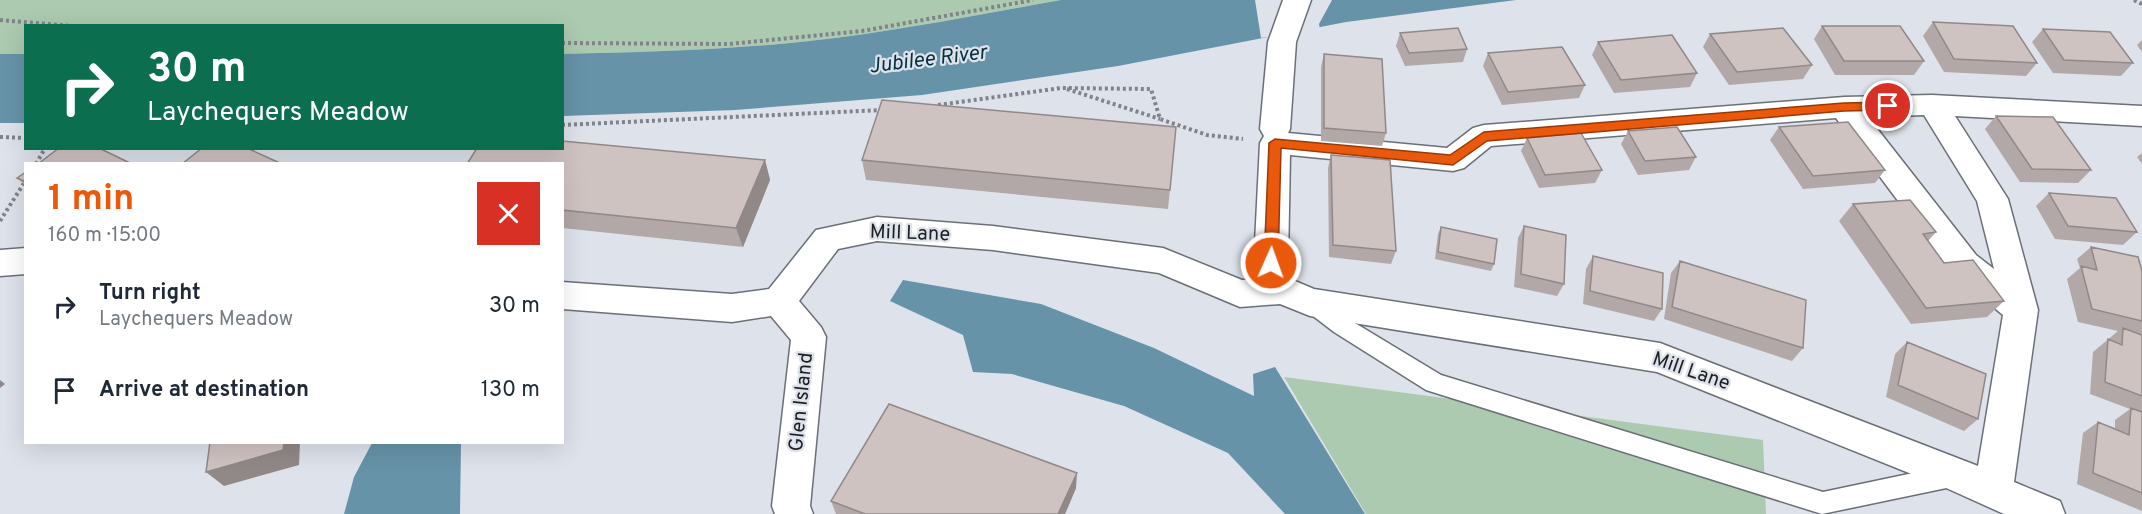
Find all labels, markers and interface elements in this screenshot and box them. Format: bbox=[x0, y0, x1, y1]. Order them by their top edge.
water label: Jubilee River bbox=[868, 39, 990, 81]
text: 30 m bbox=[147, 44, 246, 97]
icon: right bbox=[48, 48, 126, 126]
pin bbox=[1862, 80, 1913, 131]
icon: arrive bbox=[1871, 89, 1904, 122]
text: Laychequers Meadow bbox=[147, 96, 409, 130]
text: 1 min bbox=[48, 177, 134, 223]
button: close bbox=[477, 182, 540, 245]
street label: Mill Lane bbox=[869, 220, 951, 248]
text: 160 m · 15:00 bbox=[48, 223, 161, 249]
position arrow bbox=[1239, 231, 1303, 295]
text: Turn right bbox=[99, 280, 201, 307]
icon: right bbox=[48, 290, 81, 323]
text: 30 m bbox=[489, 293, 540, 320]
text: Laychequers Meadow bbox=[99, 307, 293, 333]
street label: Mill Lane bbox=[1649, 347, 1733, 397]
street label: Glen Island bbox=[784, 351, 820, 453]
icon: arrive bbox=[48, 374, 81, 407]
text: Arrive at destination bbox=[99, 377, 309, 404]
text: 130 m bbox=[481, 377, 540, 404]

